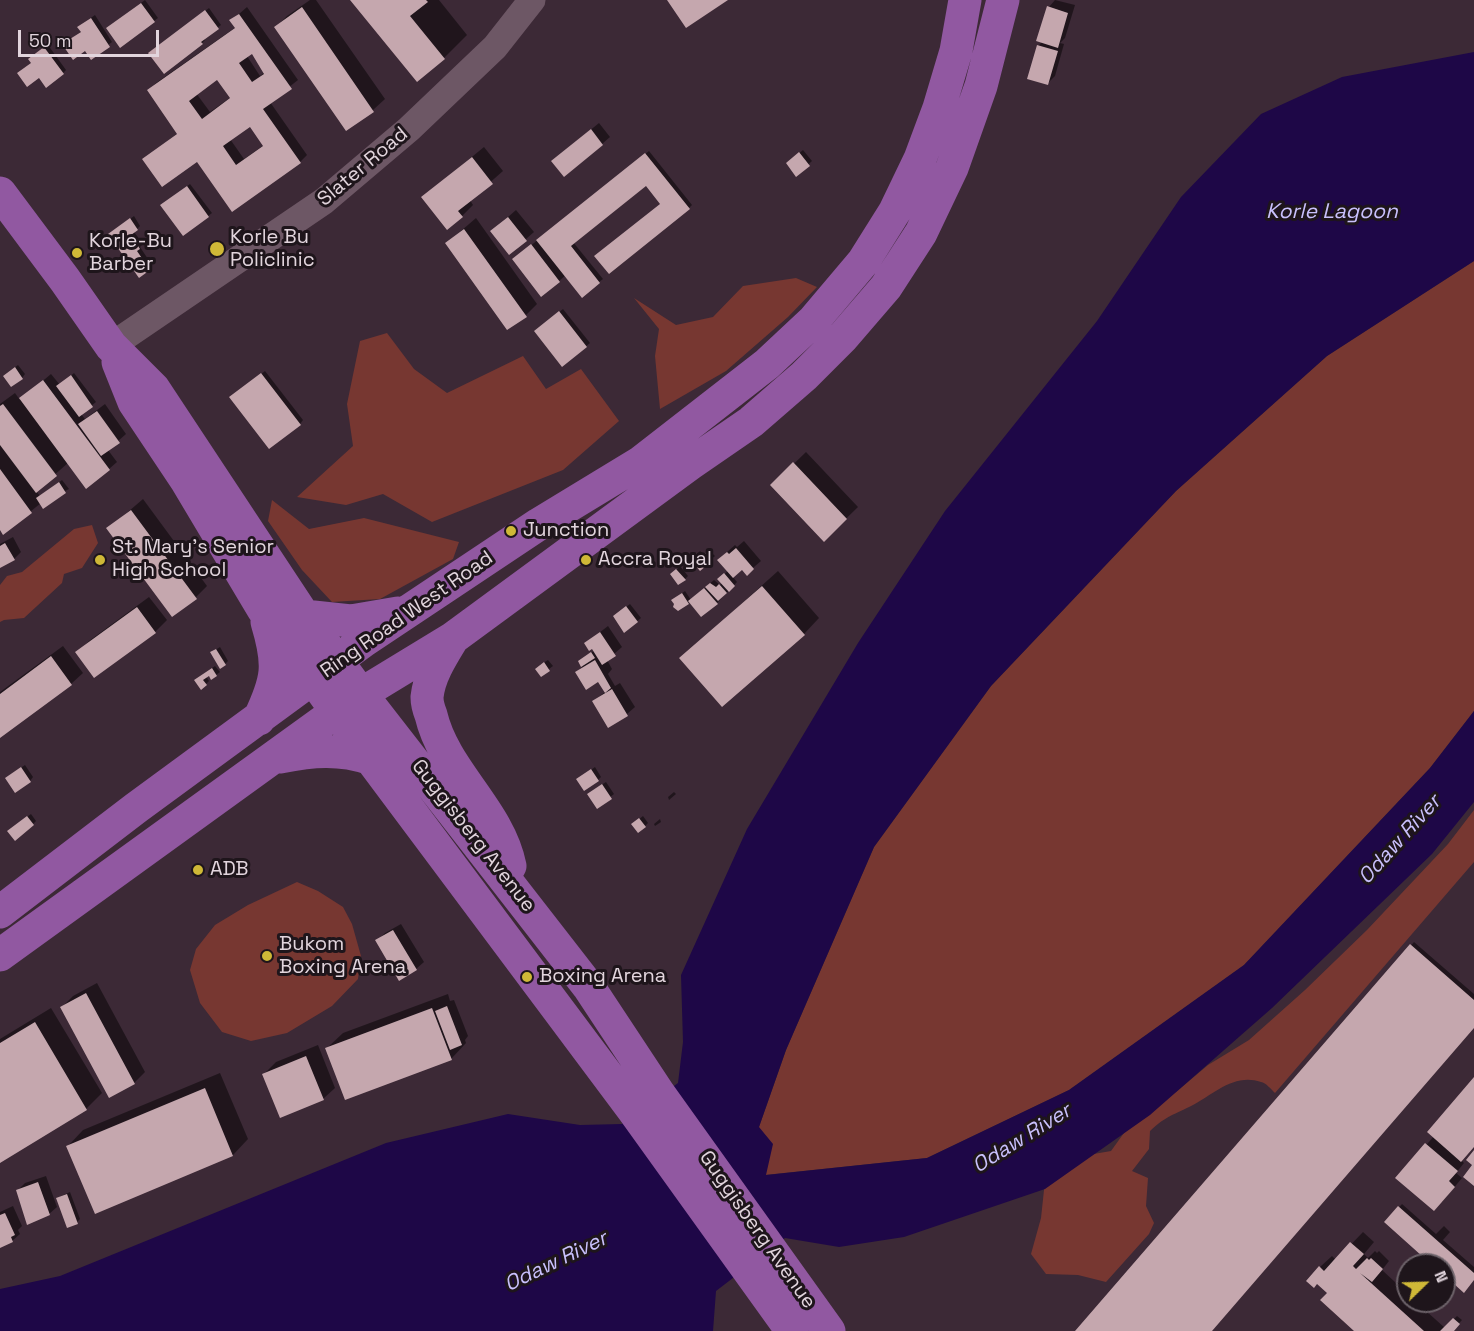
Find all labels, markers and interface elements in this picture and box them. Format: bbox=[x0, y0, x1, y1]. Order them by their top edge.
scale bar bbox=[21, 18, 162, 56]
text: 50 m bbox=[29, 29, 71, 52]
street label: Slater Road bbox=[313, 122, 413, 212]
water label: Korle Lagoon bbox=[1266, 199, 1398, 225]
place label: Korle Bu Policlinic bbox=[230, 226, 315, 273]
place label: Korle-Bu Barber bbox=[89, 230, 172, 277]
marker: Korle Bu Policlinic bbox=[208, 240, 226, 258]
marker: Korle-Bu Barber bbox=[70, 246, 84, 260]
place label: Junction bbox=[523, 519, 609, 543]
marker: Junction bbox=[504, 524, 518, 538]
place label: St. Mary's Senior High School bbox=[112, 536, 274, 583]
street label: Ring Road West Road bbox=[316, 546, 498, 684]
place label: Accra Royal bbox=[598, 548, 712, 572]
marker: St. Mary's Senior High School bbox=[93, 553, 107, 567]
marker: Accra Royal bbox=[579, 553, 593, 567]
street label: Guggisberg Avenue bbox=[406, 755, 540, 917]
water label: Odaw River bbox=[1353, 790, 1447, 890]
place label: ADB bbox=[210, 858, 249, 882]
marker: ADB bbox=[191, 863, 205, 877]
place label: Bukom Boxing Arena bbox=[279, 933, 406, 980]
marker: Bukom Boxing Arena bbox=[260, 949, 274, 963]
place label: Boxing Arena bbox=[539, 965, 666, 989]
marker: Boxing Arena bbox=[520, 970, 534, 984]
water label: Odaw River bbox=[968, 1099, 1076, 1179]
street label: Guggisberg Avenue bbox=[694, 1146, 820, 1314]
water label: Odaw River bbox=[500, 1226, 612, 1298]
north arrow bbox=[1396, 1253, 1456, 1313]
text: N bbox=[1429, 1268, 1453, 1286]

